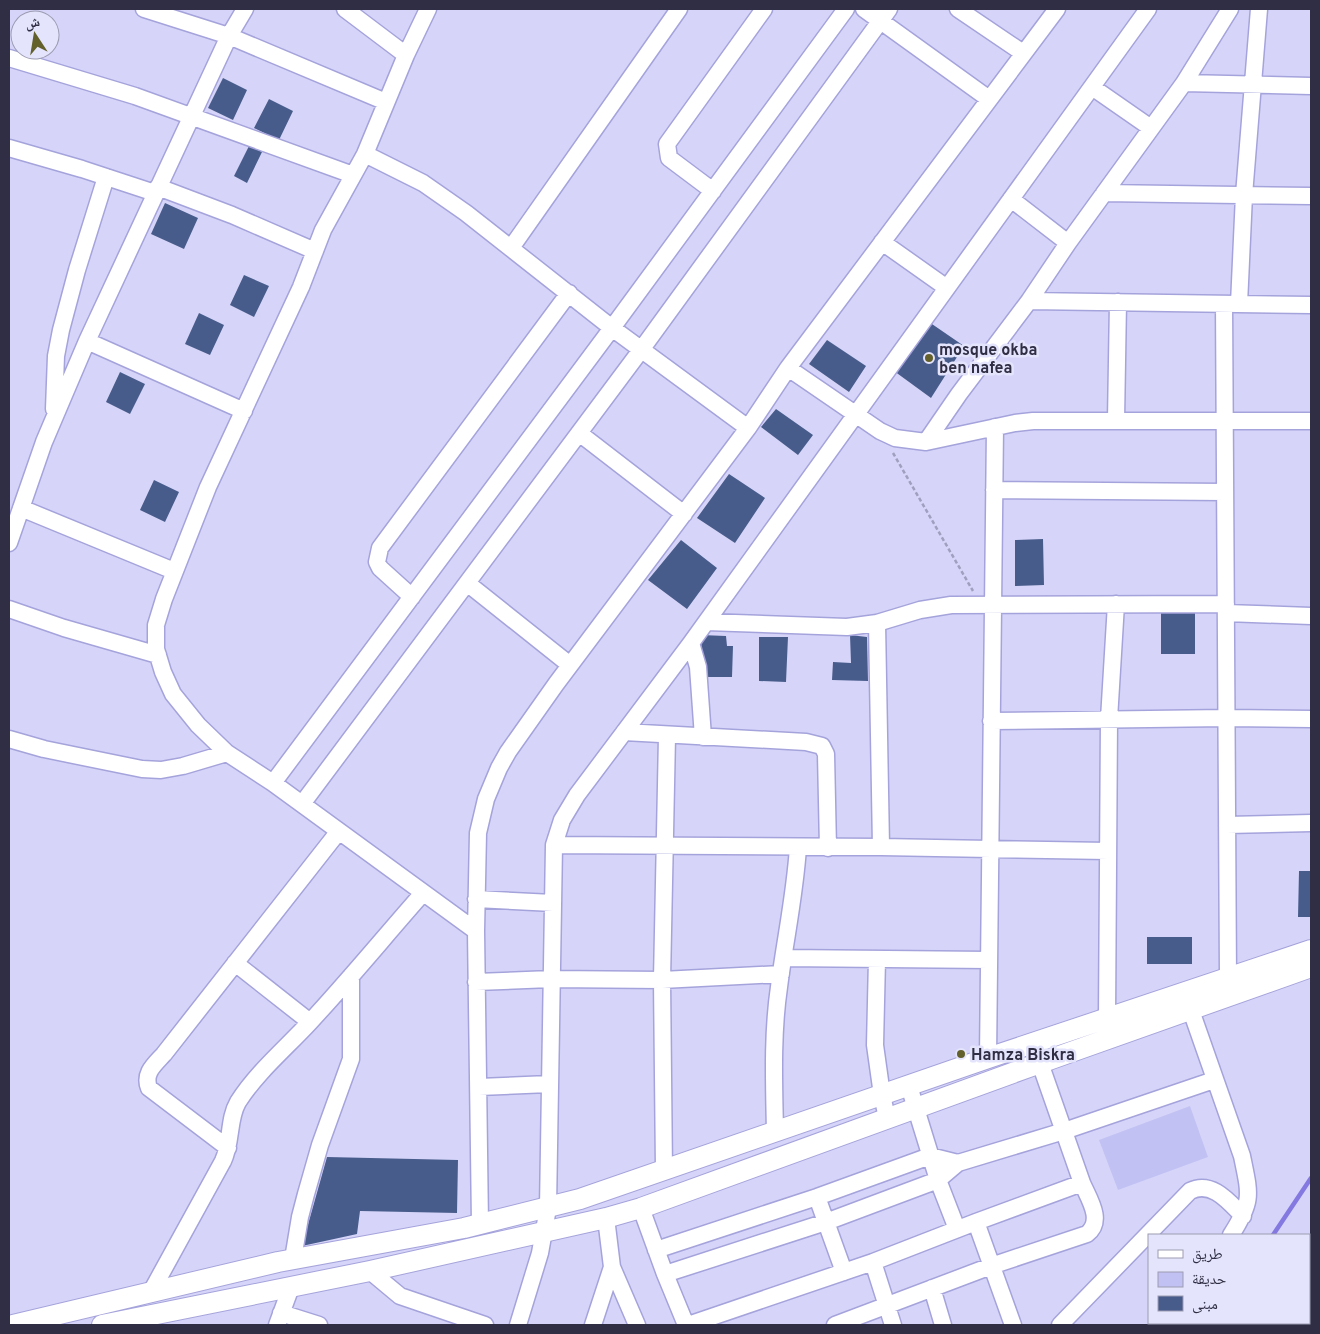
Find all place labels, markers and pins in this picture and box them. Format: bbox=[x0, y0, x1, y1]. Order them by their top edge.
place label: mosque okba ben nafea bbox=[939, 341, 1037, 379]
marker: mosque okba ben nafea bbox=[923, 352, 935, 364]
place label: Hamza Biskra bbox=[971, 1046, 1075, 1066]
marker: Hamza Biskra bbox=[955, 1048, 967, 1060]

